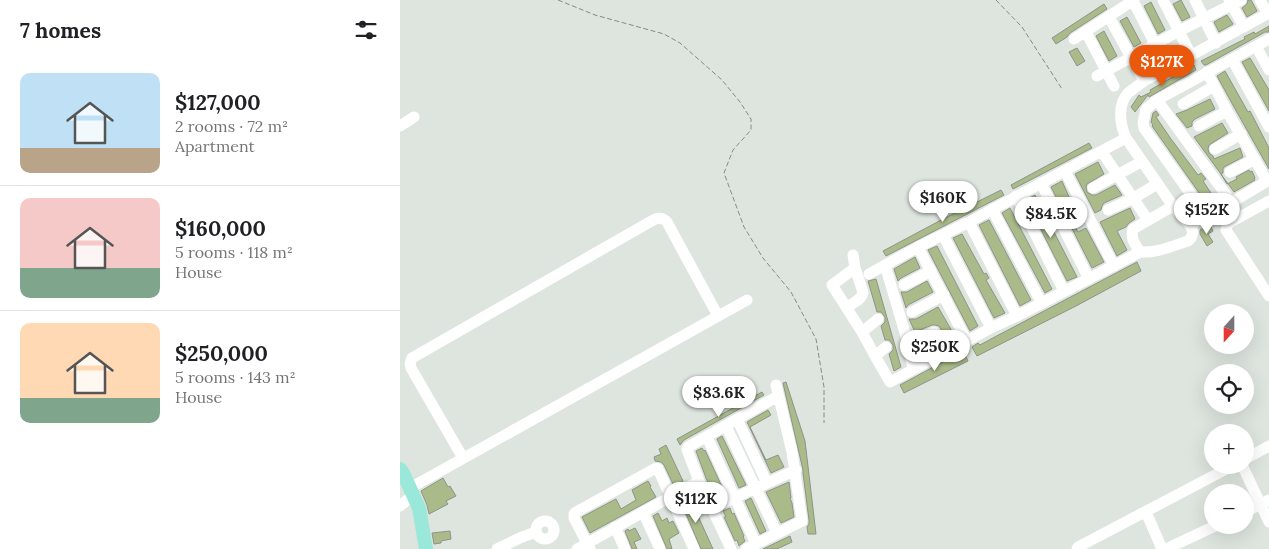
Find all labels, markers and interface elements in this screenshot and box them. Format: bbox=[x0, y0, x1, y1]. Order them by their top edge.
icon: filters bbox=[352, 16, 380, 44]
text: 7 homes bbox=[20, 17, 101, 44]
pin: $127K bbox=[1127, 44, 1197, 87]
text: $127K bbox=[1140, 51, 1184, 71]
text: $127,000 bbox=[175, 89, 261, 116]
icon: home bbox=[60, 93, 120, 153]
text: 2 rooms · 72 m² bbox=[175, 116, 288, 136]
text: Apartment bbox=[175, 136, 255, 156]
pin: $160K bbox=[908, 180, 978, 223]
text: $160K bbox=[920, 187, 966, 207]
pin: $152K bbox=[1172, 192, 1242, 235]
pin: $84.5K bbox=[1010, 196, 1092, 239]
text: $152K bbox=[1185, 199, 1229, 219]
text: $84.5K bbox=[1025, 203, 1077, 223]
text: $160,000 bbox=[175, 215, 266, 242]
icon: home bbox=[60, 218, 120, 278]
text: 5 rooms · 118 m² bbox=[175, 242, 293, 262]
text: House bbox=[175, 262, 222, 282]
north arrow bbox=[1204, 304, 1254, 354]
map controls bbox=[1204, 304, 1254, 534]
pin: $250K bbox=[900, 330, 970, 372]
text: $250K bbox=[911, 336, 959, 356]
text: $250,000 bbox=[175, 340, 268, 367]
icon: home bbox=[60, 343, 120, 403]
button: locate bbox=[1204, 364, 1254, 414]
text: 5 rooms · 143 m² bbox=[175, 367, 296, 387]
pin: $83.6K bbox=[678, 376, 760, 418]
text: $83.6K bbox=[693, 382, 745, 402]
text: House bbox=[175, 387, 222, 407]
button: + bbox=[1204, 424, 1254, 474]
pin: $112K bbox=[661, 482, 731, 524]
button: − bbox=[1204, 484, 1254, 534]
text: $112K bbox=[675, 488, 717, 508]

